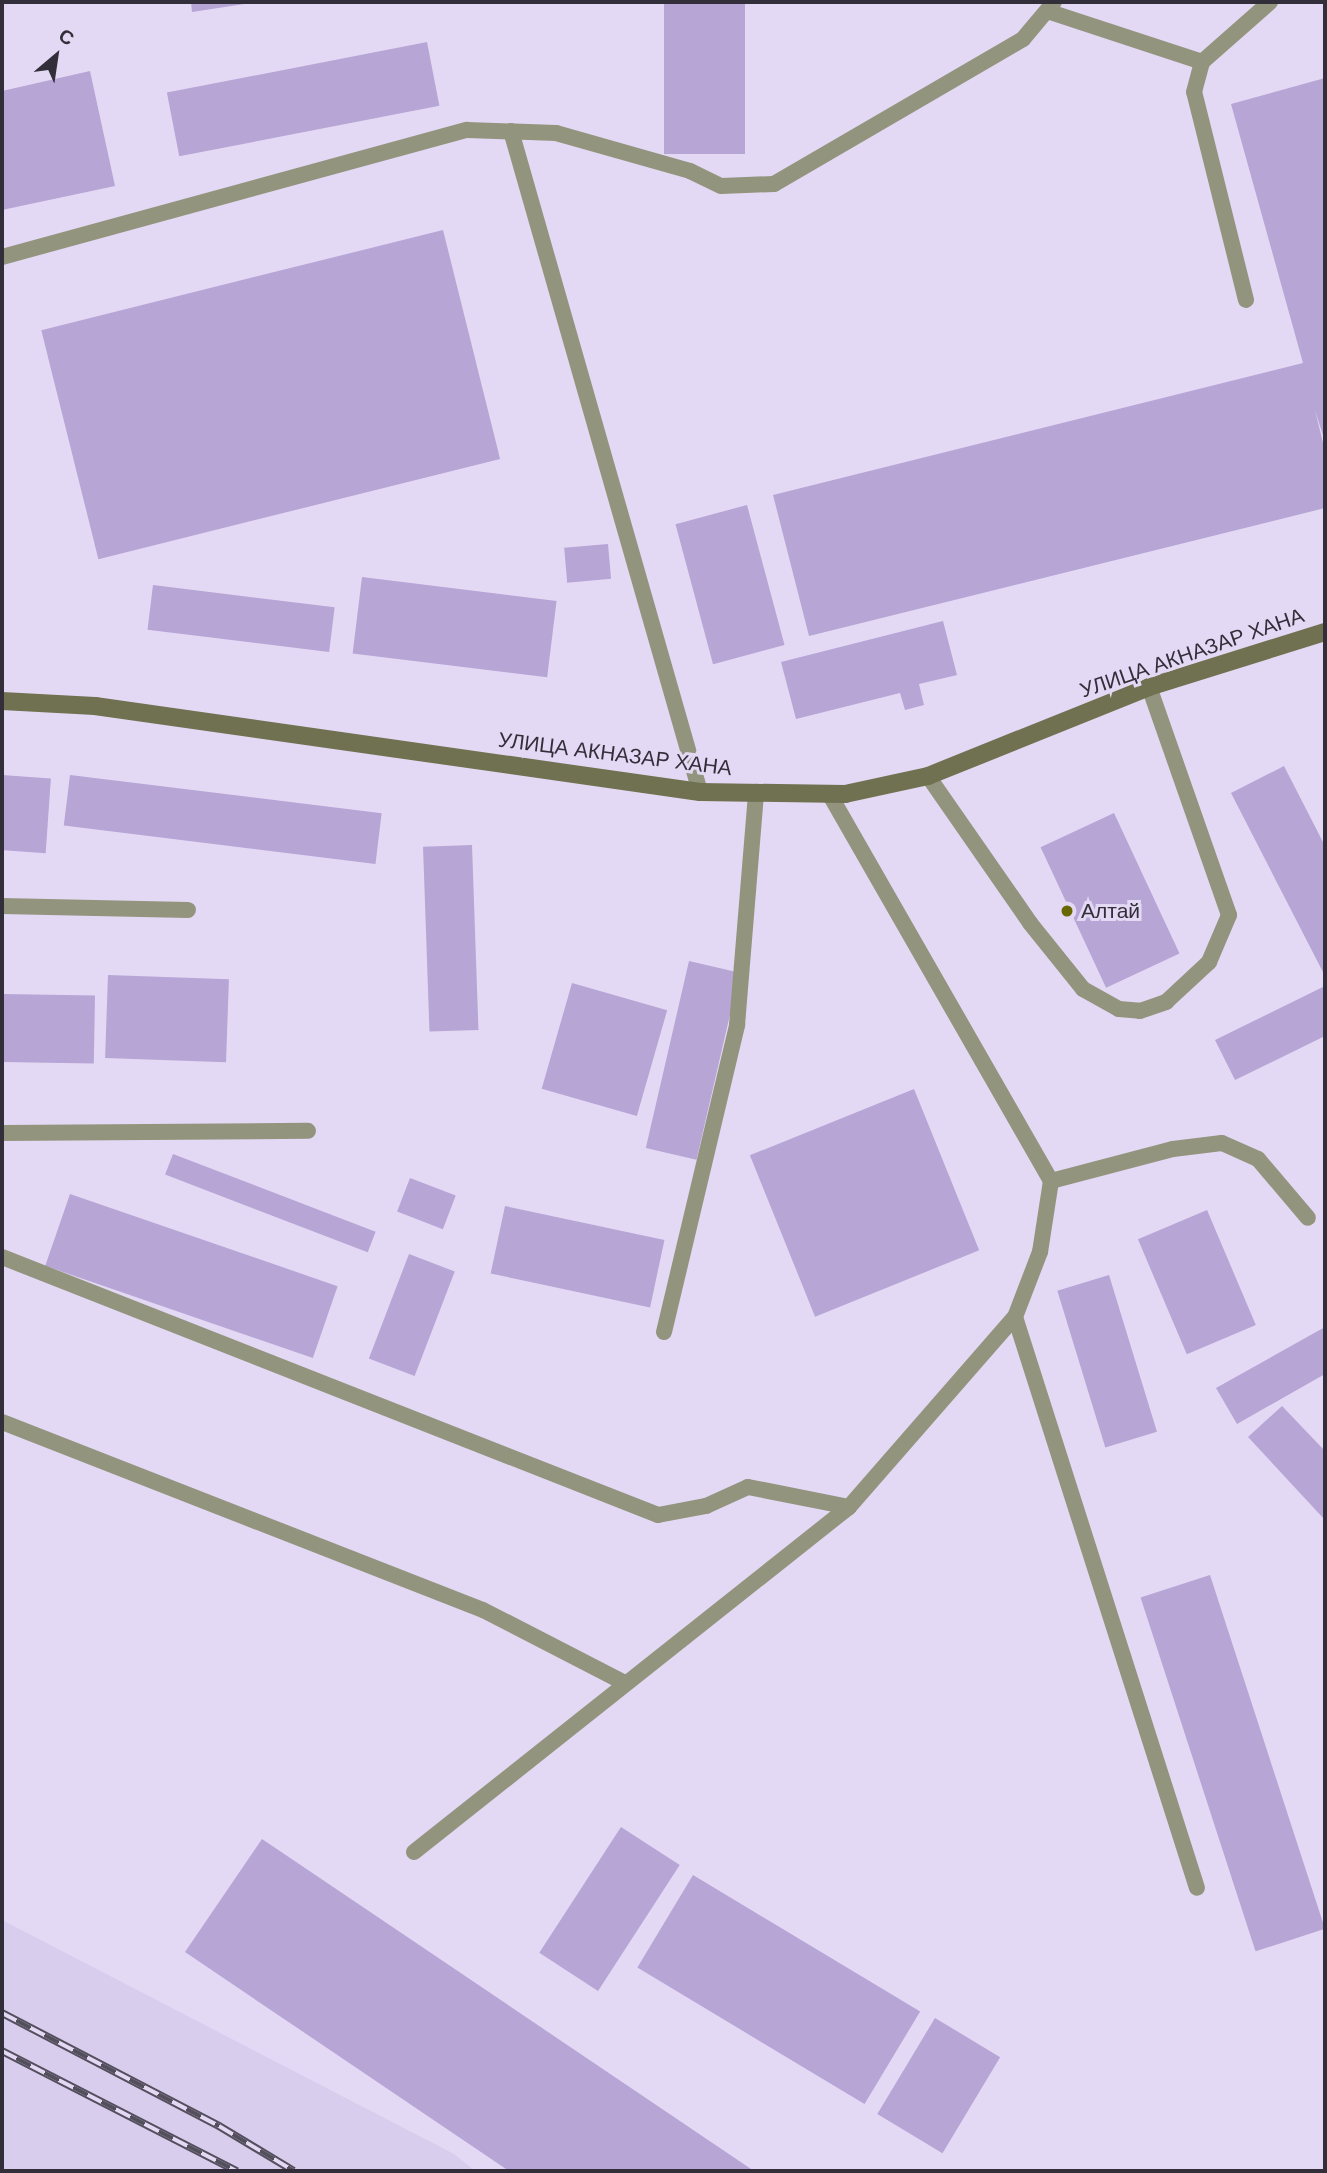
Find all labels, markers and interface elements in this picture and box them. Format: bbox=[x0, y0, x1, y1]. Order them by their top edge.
north arrow bbox=[21, 21, 91, 91]
text: С bbox=[54, 23, 78, 51]
street label: УЛИЦА АКНАЗАР ХАНА bbox=[1077, 603, 1307, 703]
street label: УЛИЦА АКНАЗАР ХАНА bbox=[497, 727, 733, 781]
place label: Алтай bbox=[1081, 898, 1140, 924]
marker: Алтай bbox=[1059, 903, 1075, 919]

